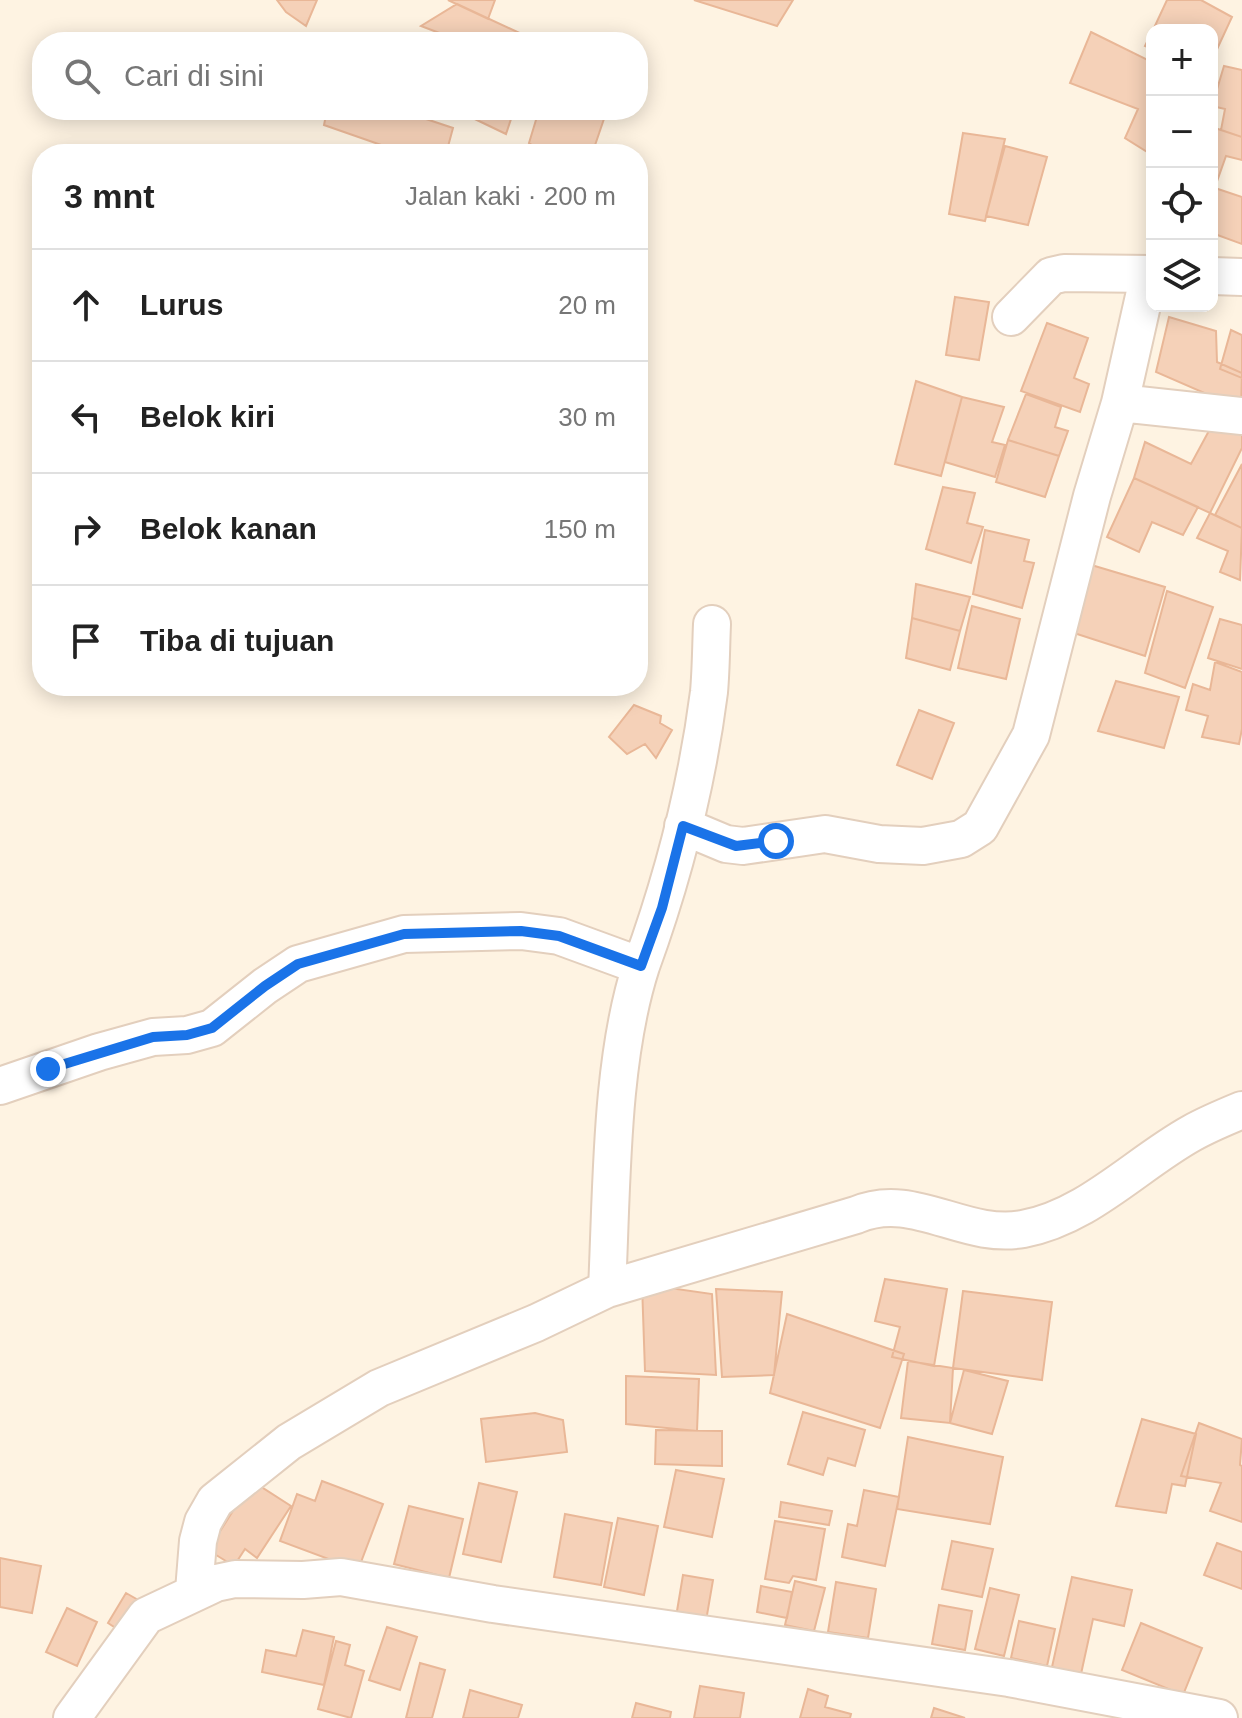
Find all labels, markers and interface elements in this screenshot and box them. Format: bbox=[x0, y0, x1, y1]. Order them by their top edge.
map controls bbox=[1146, 24, 1218, 312]
button: + bbox=[1146, 24, 1218, 96]
search box bbox=[32, 32, 648, 120]
icon: search bbox=[60, 54, 104, 98]
text: Cari di sini bbox=[124, 59, 264, 92]
button: − bbox=[1146, 96, 1218, 168]
button: locate bbox=[1146, 168, 1218, 240]
text: 3 mnt bbox=[64, 177, 155, 215]
text: Jalan kaki · 200 m bbox=[405, 181, 616, 211]
button: layers bbox=[1146, 240, 1218, 312]
icon: ahead bbox=[64, 283, 108, 327]
text: Lurus bbox=[140, 288, 223, 321]
text: 20 m bbox=[558, 290, 616, 320]
icon: left bbox=[64, 395, 108, 439]
text: Belok kiri bbox=[140, 400, 275, 433]
text: 30 m bbox=[558, 402, 616, 432]
icon: right bbox=[64, 507, 108, 551]
text: Belok kanan bbox=[140, 512, 317, 545]
text: 150 m bbox=[544, 514, 616, 544]
icon: arrive bbox=[64, 619, 108, 663]
text: Tiba di tujuan bbox=[140, 624, 334, 657]
route start bbox=[758, 823, 794, 859]
route end bbox=[30, 1051, 66, 1087]

